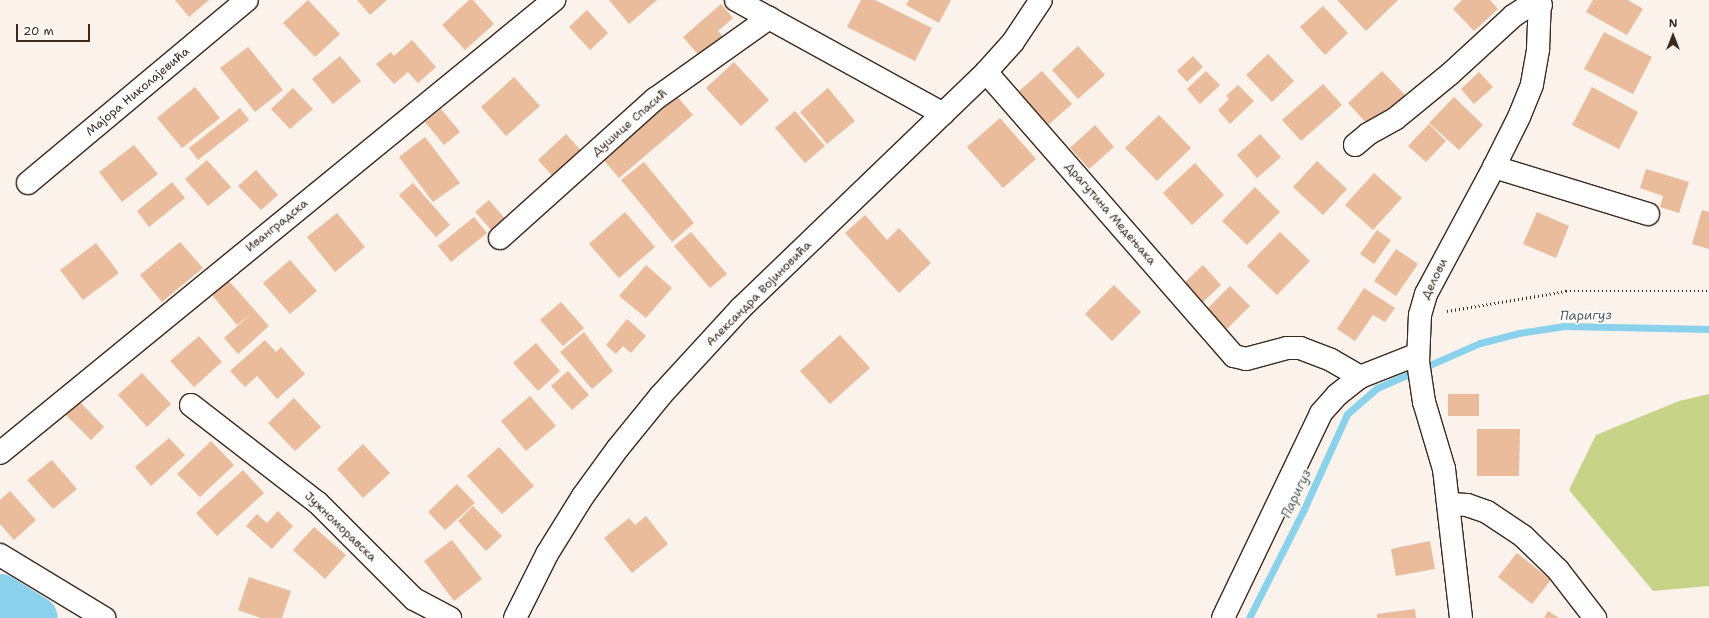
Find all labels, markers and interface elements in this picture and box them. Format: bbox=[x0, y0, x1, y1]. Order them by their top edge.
scale bar bbox=[18, 16, 92, 42]
north arrow bbox=[1653, 16, 1693, 56]
text: N bbox=[1669, 16, 1677, 31]
text: 20 m bbox=[23, 23, 54, 39]
street label: Мајора Николајевића bbox=[83, 45, 193, 139]
street label: Душице Спасић bbox=[589, 86, 671, 160]
street label: Драгутина Медењака bbox=[1062, 160, 1158, 268]
street label: Иванградска bbox=[243, 197, 311, 255]
street label: Александра Војиновића bbox=[703, 238, 815, 350]
street label: Делови bbox=[1419, 256, 1451, 302]
water label: Паригуз bbox=[1560, 308, 1612, 324]
water label: Паригуз bbox=[1279, 467, 1315, 521]
street label: Јужноморавска bbox=[301, 489, 379, 565]

